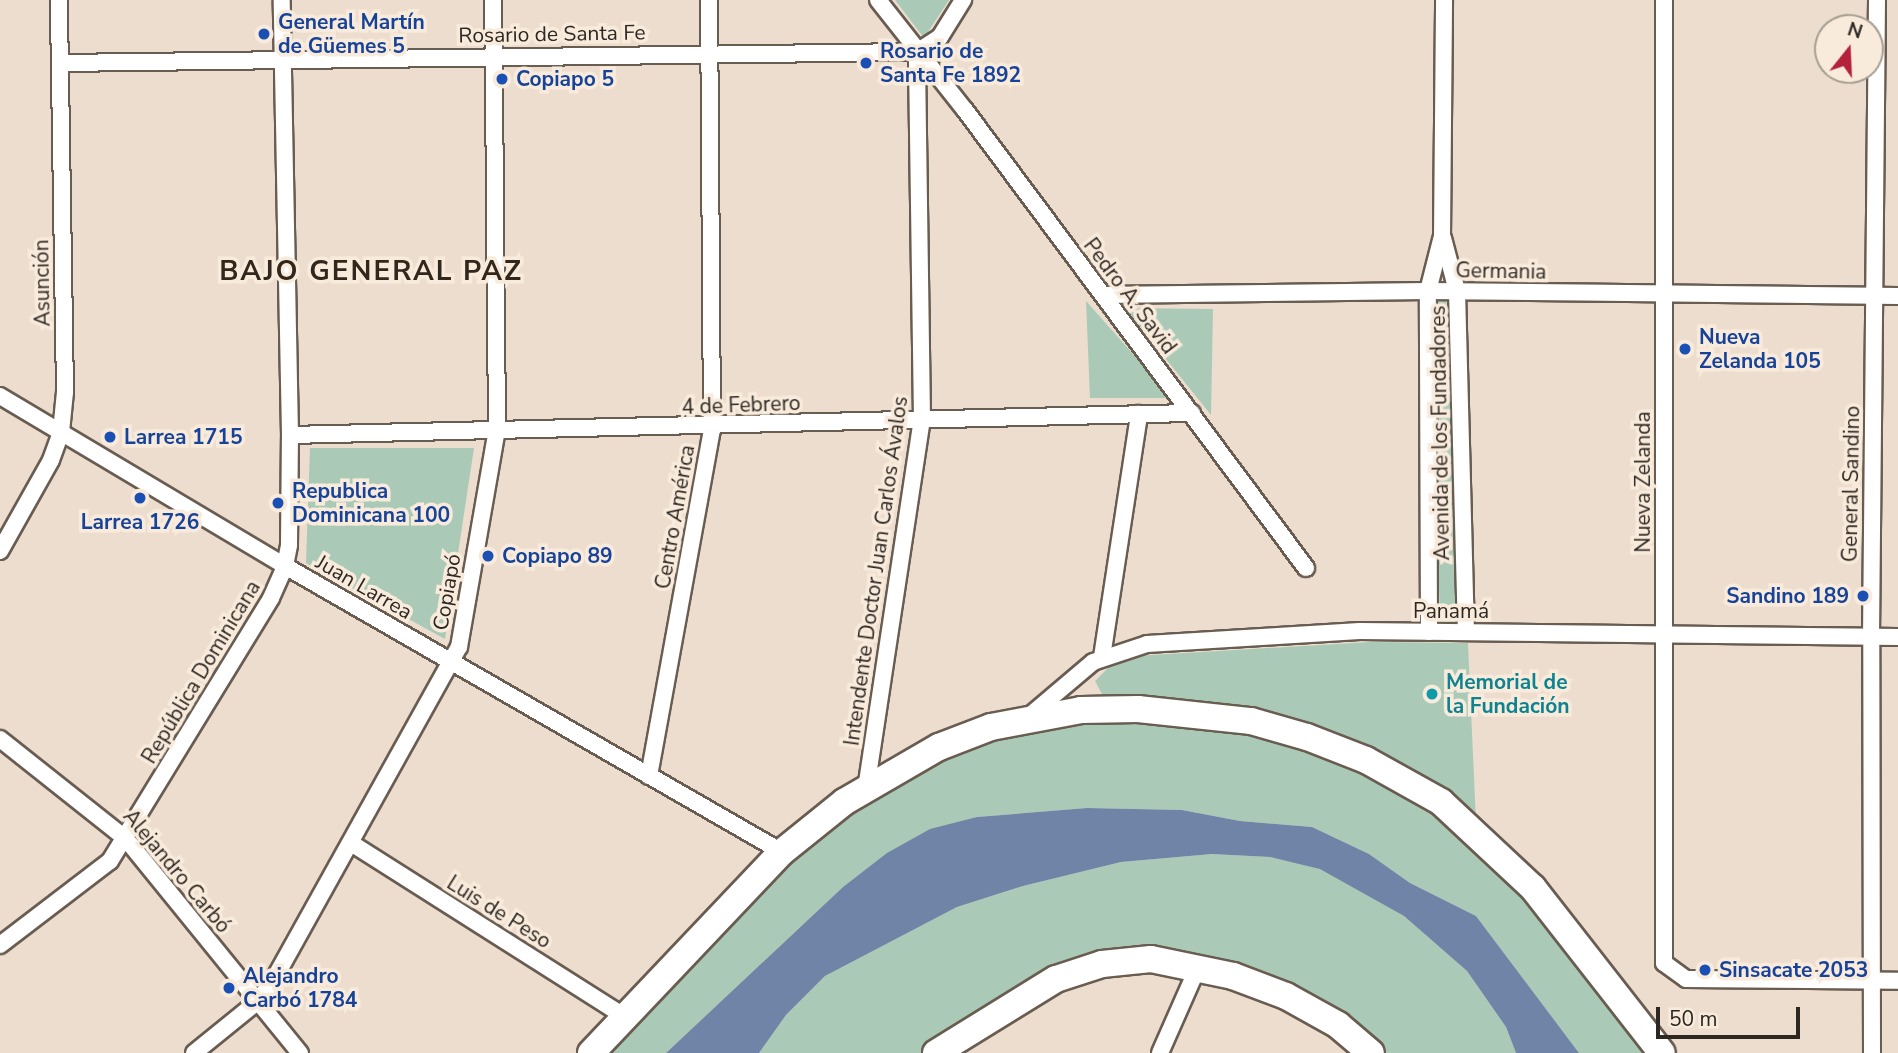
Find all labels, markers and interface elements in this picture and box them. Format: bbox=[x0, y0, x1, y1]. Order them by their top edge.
place label: General Martín de Güemes 5 bbox=[278, 9, 425, 59]
north arrow bbox=[1814, 14, 1884, 84]
text: N bbox=[1844, 16, 1866, 45]
street label: Rosario de Santa Fe bbox=[458, 20, 646, 48]
marker: General Martín de Güemes 5 bbox=[256, 26, 272, 42]
place label: Rosario de Santa Fe 1892 bbox=[880, 38, 1021, 88]
marker: Rosario de Santa Fe 1892 bbox=[858, 55, 874, 71]
place label: Copiapo 5 bbox=[516, 66, 614, 92]
marker: Copiapo 5 bbox=[494, 71, 510, 87]
street label: Pedro A. Savid bbox=[1078, 233, 1182, 359]
street label: Asunción bbox=[29, 239, 55, 327]
district label: BAJO GENERAL PAZ bbox=[221, 254, 521, 288]
street label: Germania bbox=[1455, 258, 1547, 284]
street label: Avenida de los Fundadores bbox=[1425, 305, 1455, 561]
place label: Nueva Zelanda 105 bbox=[1699, 324, 1821, 374]
marker: Nueva Zelanda 105 bbox=[1677, 341, 1693, 357]
street label: 4 de Febrero bbox=[681, 390, 801, 420]
street label: Intendente Doctor Juan Carlos Ávalos bbox=[839, 395, 913, 747]
street label: General Sandino bbox=[1837, 406, 1865, 562]
street label: Nueva Zelanda bbox=[1630, 411, 1656, 553]
place label: Larrea 1715 bbox=[124, 424, 243, 450]
marker: Larrea 1715 bbox=[102, 429, 118, 445]
street label: Centro América bbox=[650, 443, 700, 591]
place label: Republica Dominicana 100 bbox=[292, 478, 450, 528]
marker: Larrea 1726 bbox=[132, 490, 148, 506]
marker: Republica Dominicana 100 bbox=[270, 495, 286, 511]
place label: Larrea 1726 bbox=[81, 509, 199, 535]
place label: Copiapo 89 bbox=[502, 543, 613, 569]
marker: Copiapo 89 bbox=[480, 548, 496, 564]
street label: Juan Larrea bbox=[311, 549, 417, 625]
street label: Copiapó bbox=[428, 552, 466, 632]
street label: República Dominicana bbox=[136, 576, 266, 768]
place label: Sandino 189 bbox=[1726, 583, 1849, 609]
marker: Sandino 189 bbox=[1855, 588, 1871, 604]
street label: Panamá bbox=[1413, 598, 1489, 624]
place label: Memorial de la Fundación bbox=[1446, 669, 1570, 719]
marker: Memorial de la Fundación bbox=[1424, 686, 1440, 702]
street label: Alejandro Carbó bbox=[118, 804, 236, 938]
street label: Luis de Peso bbox=[442, 870, 556, 954]
place label: Sinsacate 2053 bbox=[1719, 957, 1868, 983]
marker: Sinsacate 2053 bbox=[1697, 962, 1713, 978]
place label: Alejandro Carbó 1784 bbox=[243, 963, 357, 1013]
marker: Alejandro Carbó 1784 bbox=[221, 980, 237, 996]
scale bar bbox=[1660, 993, 1804, 1038]
text: 50 m bbox=[1669, 1005, 1718, 1033]

